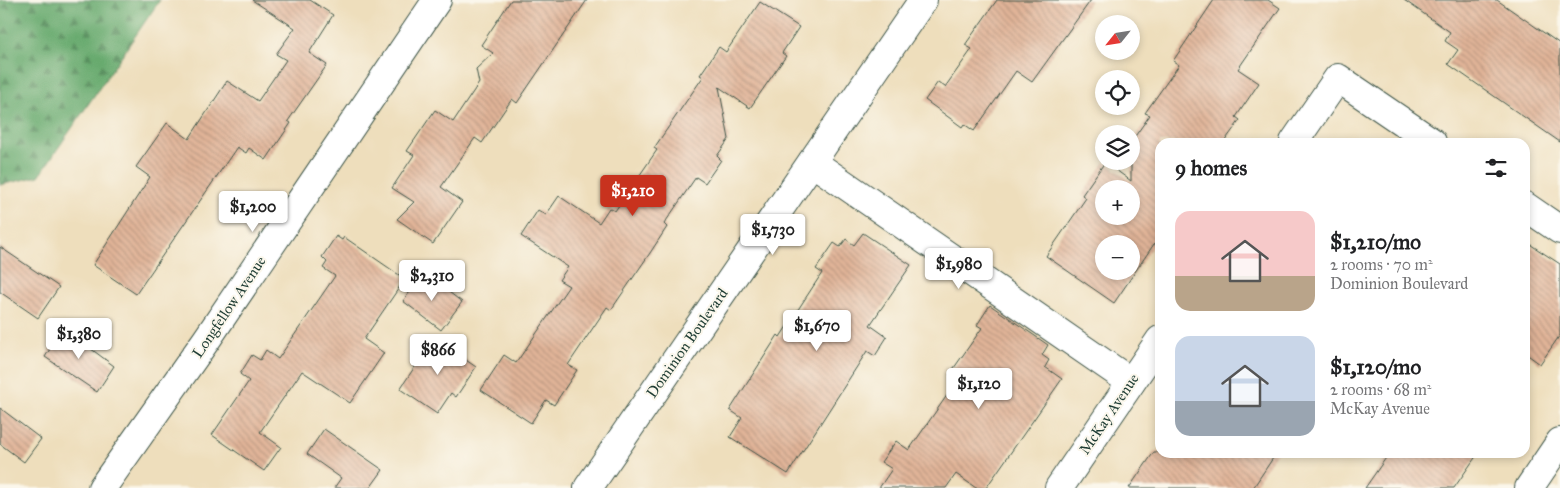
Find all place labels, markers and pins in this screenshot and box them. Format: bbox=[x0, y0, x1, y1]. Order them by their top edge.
pin: $1,210 bbox=[592, 174, 674, 217]
pin: $1,200 bbox=[212, 190, 294, 233]
pin: $1,730 bbox=[732, 214, 814, 256]
pin: $1,980 bbox=[918, 248, 1000, 290]
pin: $2,310 bbox=[391, 260, 473, 302]
pin: $1,670 bbox=[776, 310, 858, 352]
pin: $1,380 bbox=[38, 318, 120, 360]
pin: $866 bbox=[408, 334, 468, 376]
pin: $1,120 bbox=[938, 368, 1020, 410]

